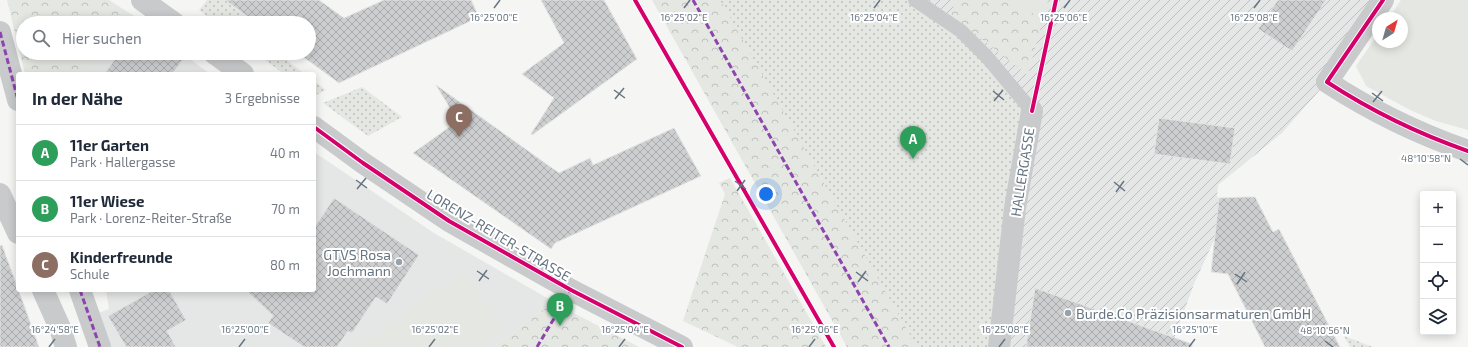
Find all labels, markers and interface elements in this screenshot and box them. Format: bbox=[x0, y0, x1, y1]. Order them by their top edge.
text: 16°25'00"E bbox=[470, 11, 518, 23]
text: 16°25'02"E bbox=[660, 11, 708, 23]
text: 16°25'04"E bbox=[850, 11, 898, 23]
text: 16°25'06"E bbox=[1040, 11, 1088, 23]
text: 16°25'08"E bbox=[1230, 11, 1278, 23]
north arrow bbox=[1372, 12, 1408, 48]
search box bbox=[16, 16, 316, 60]
icon: search bbox=[30, 27, 52, 49]
text: Hier suchen bbox=[62, 29, 142, 47]
text: In der Nähe bbox=[32, 88, 123, 108]
text: 3 Ergebnisse bbox=[225, 90, 300, 106]
pin: C bbox=[446, 104, 472, 137]
pin: A bbox=[900, 126, 926, 159]
street label: HALLERGASSE bbox=[1007, 126, 1037, 218]
text: 11er Garten bbox=[70, 136, 149, 154]
text: A bbox=[41, 145, 49, 161]
text: 40 m bbox=[270, 145, 300, 161]
text: 48°10'58"N bbox=[1401, 152, 1451, 164]
text: Park · Hallergasse bbox=[70, 154, 176, 170]
your location bbox=[756, 184, 776, 204]
street label: LORENZ-REITER-STRASSE bbox=[424, 185, 574, 285]
map controls bbox=[1420, 191, 1456, 335]
button: + bbox=[1420, 191, 1456, 227]
text: 11er Wiese bbox=[70, 192, 144, 210]
text: B bbox=[41, 201, 49, 217]
text: 70 m bbox=[271, 201, 300, 217]
text: Park · Lorenz-Reiter-Straße bbox=[70, 210, 232, 226]
button: − bbox=[1420, 227, 1456, 263]
place label: GTVS Rosa Jochmann bbox=[323, 246, 391, 279]
text: Kinderfreunde bbox=[70, 248, 173, 266]
text: C bbox=[41, 257, 49, 273]
text: 80 m bbox=[270, 257, 300, 273]
marker: GTVS Rosa Jochmann bbox=[394, 257, 404, 267]
button: locate bbox=[1420, 263, 1456, 299]
text: Schule bbox=[70, 266, 109, 282]
pin: B bbox=[547, 293, 573, 326]
button: layers bbox=[1420, 299, 1456, 335]
place label: Burde.Co Präzisionsarmaturen GmbH bbox=[1076, 305, 1311, 322]
marker: Burde.Co Präzisionsarmaturen GmbH bbox=[1063, 308, 1073, 318]
text: 16°24'58"E bbox=[31, 323, 79, 335]
text: 16°25'00"E bbox=[221, 323, 269, 335]
text: 16°25'02"E bbox=[411, 323, 459, 335]
text: 16°25'04"E bbox=[601, 323, 649, 335]
text: 16°25'06"E bbox=[791, 323, 839, 335]
text: 16°25'08"E bbox=[981, 323, 1029, 335]
text: 16°25'10"E bbox=[1172, 323, 1218, 335]
text: 48°10'56"N bbox=[1300, 324, 1350, 336]

